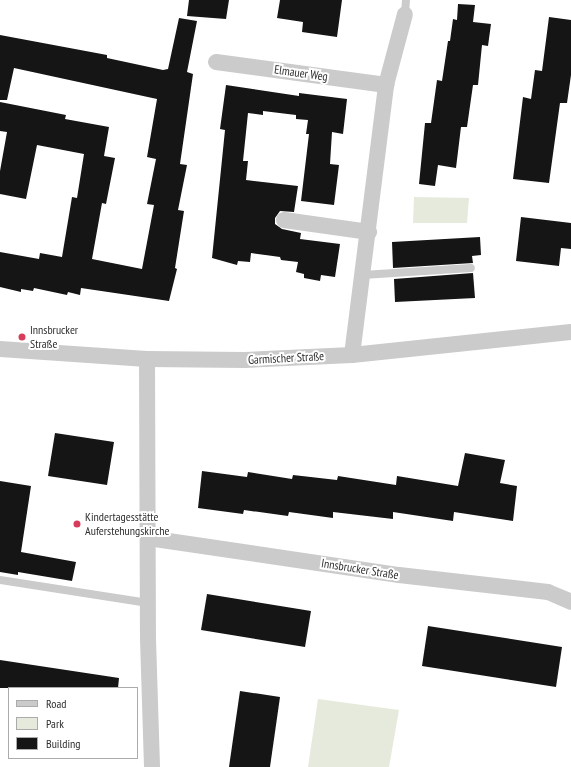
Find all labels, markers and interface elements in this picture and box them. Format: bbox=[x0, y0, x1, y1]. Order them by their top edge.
street label: Elmauer Weg bbox=[273, 62, 329, 84]
place label: Innsbrucker Straße bbox=[30, 323, 78, 351]
marker: Innsbrucker Straße bbox=[17, 332, 27, 342]
street label: Garmischer Straße bbox=[248, 349, 324, 367]
place label: Kindertagesstätte Auferstehungskirche bbox=[85, 510, 169, 538]
marker: Kindertagesstätte Auferstehungskirche bbox=[72, 519, 82, 529]
street label: Innsbrucker Straße bbox=[320, 556, 400, 582]
legend bbox=[8, 687, 138, 759]
text: Road bbox=[46, 696, 66, 711]
text: Park bbox=[46, 716, 64, 731]
text: Building bbox=[46, 736, 81, 751]

